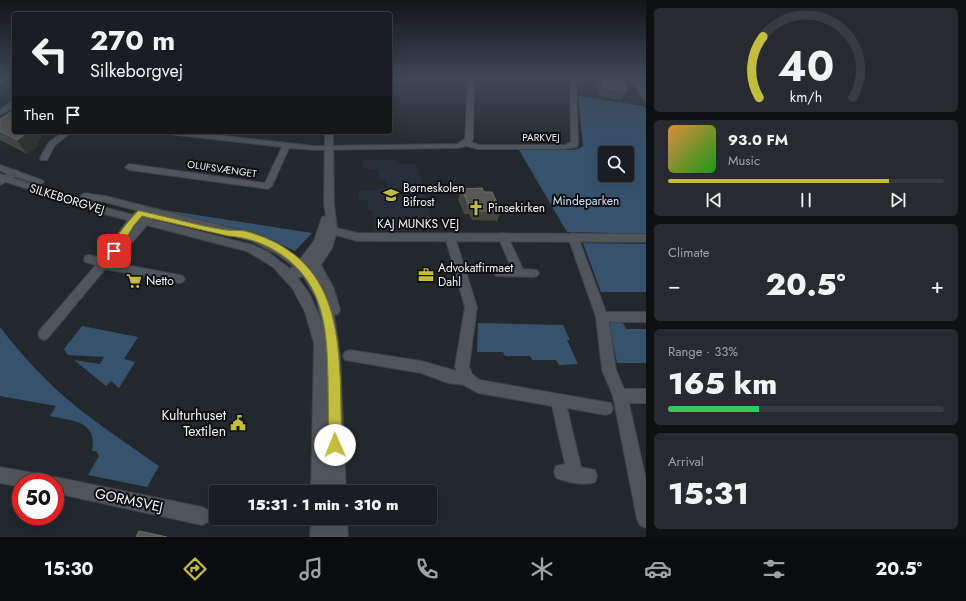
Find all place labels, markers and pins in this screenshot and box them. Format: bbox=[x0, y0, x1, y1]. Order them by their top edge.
place label: Børneskolen Bifrost bbox=[403, 179, 465, 211]
school or university icon: Børneskolen Bifrost bbox=[382, 186, 400, 204]
church icon: Pinsekirken bbox=[467, 199, 485, 217]
place label: Pinsekirken bbox=[488, 199, 545, 217]
pin bbox=[97, 234, 131, 268]
place label: Advokatfirmaet Dahl bbox=[438, 259, 513, 291]
office icon: Advokatfirmaet Dahl bbox=[417, 266, 435, 284]
supermarket icon: Netto bbox=[125, 272, 143, 290]
place label: Netto bbox=[146, 272, 174, 290]
place label: Kulturhuset Textilen bbox=[162, 405, 227, 441]
public building icon: Kulturhuset Textilen bbox=[229, 414, 247, 432]

